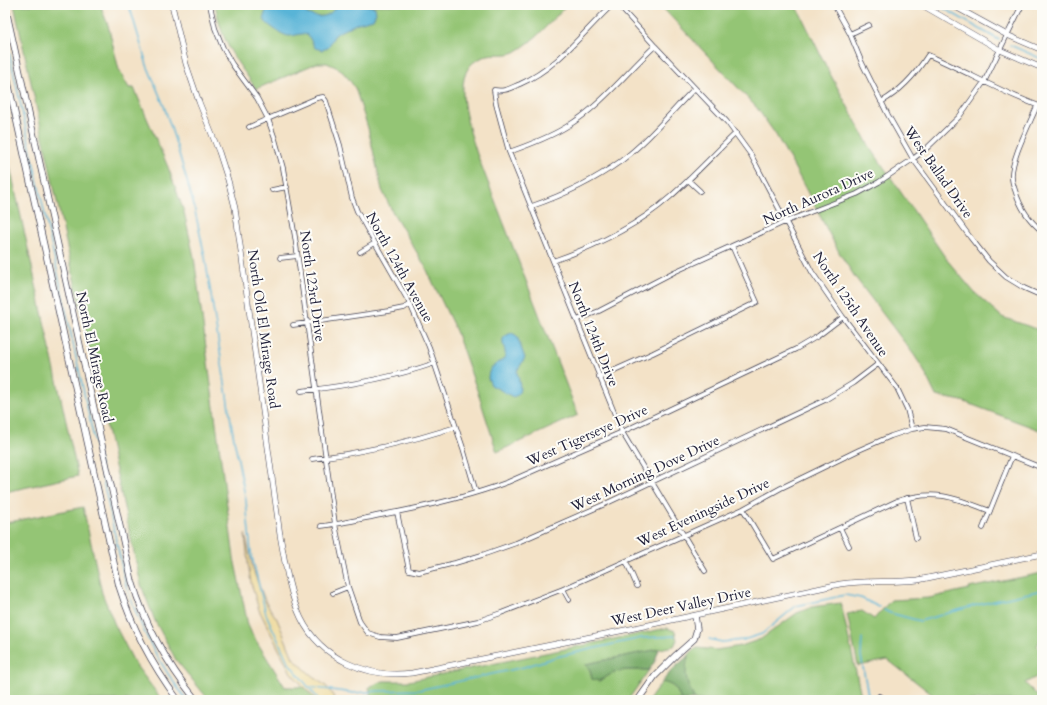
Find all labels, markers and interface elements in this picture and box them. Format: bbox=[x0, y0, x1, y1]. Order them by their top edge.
street label: West Ballad Drive bbox=[899, 122, 977, 222]
street label: North Aurora Drive bbox=[760, 163, 877, 229]
street label: North 124th Avenue bbox=[361, 209, 438, 326]
street label: North 123rd Drive bbox=[295, 229, 330, 343]
street label: North Old El Mirage Road bbox=[243, 248, 284, 410]
street label: North 125th Avenue bbox=[808, 248, 893, 361]
street label: North 124th Drive bbox=[564, 279, 623, 390]
street label: North El Mirage Road bbox=[71, 290, 118, 425]
street label: West Tigerseye Drive bbox=[523, 400, 651, 471]
street label: West Morning Dove Drive bbox=[567, 431, 723, 517]
street label: West Eveningside Drive bbox=[633, 473, 773, 552]
street label: West Deer Valley Drive bbox=[608, 582, 753, 631]

